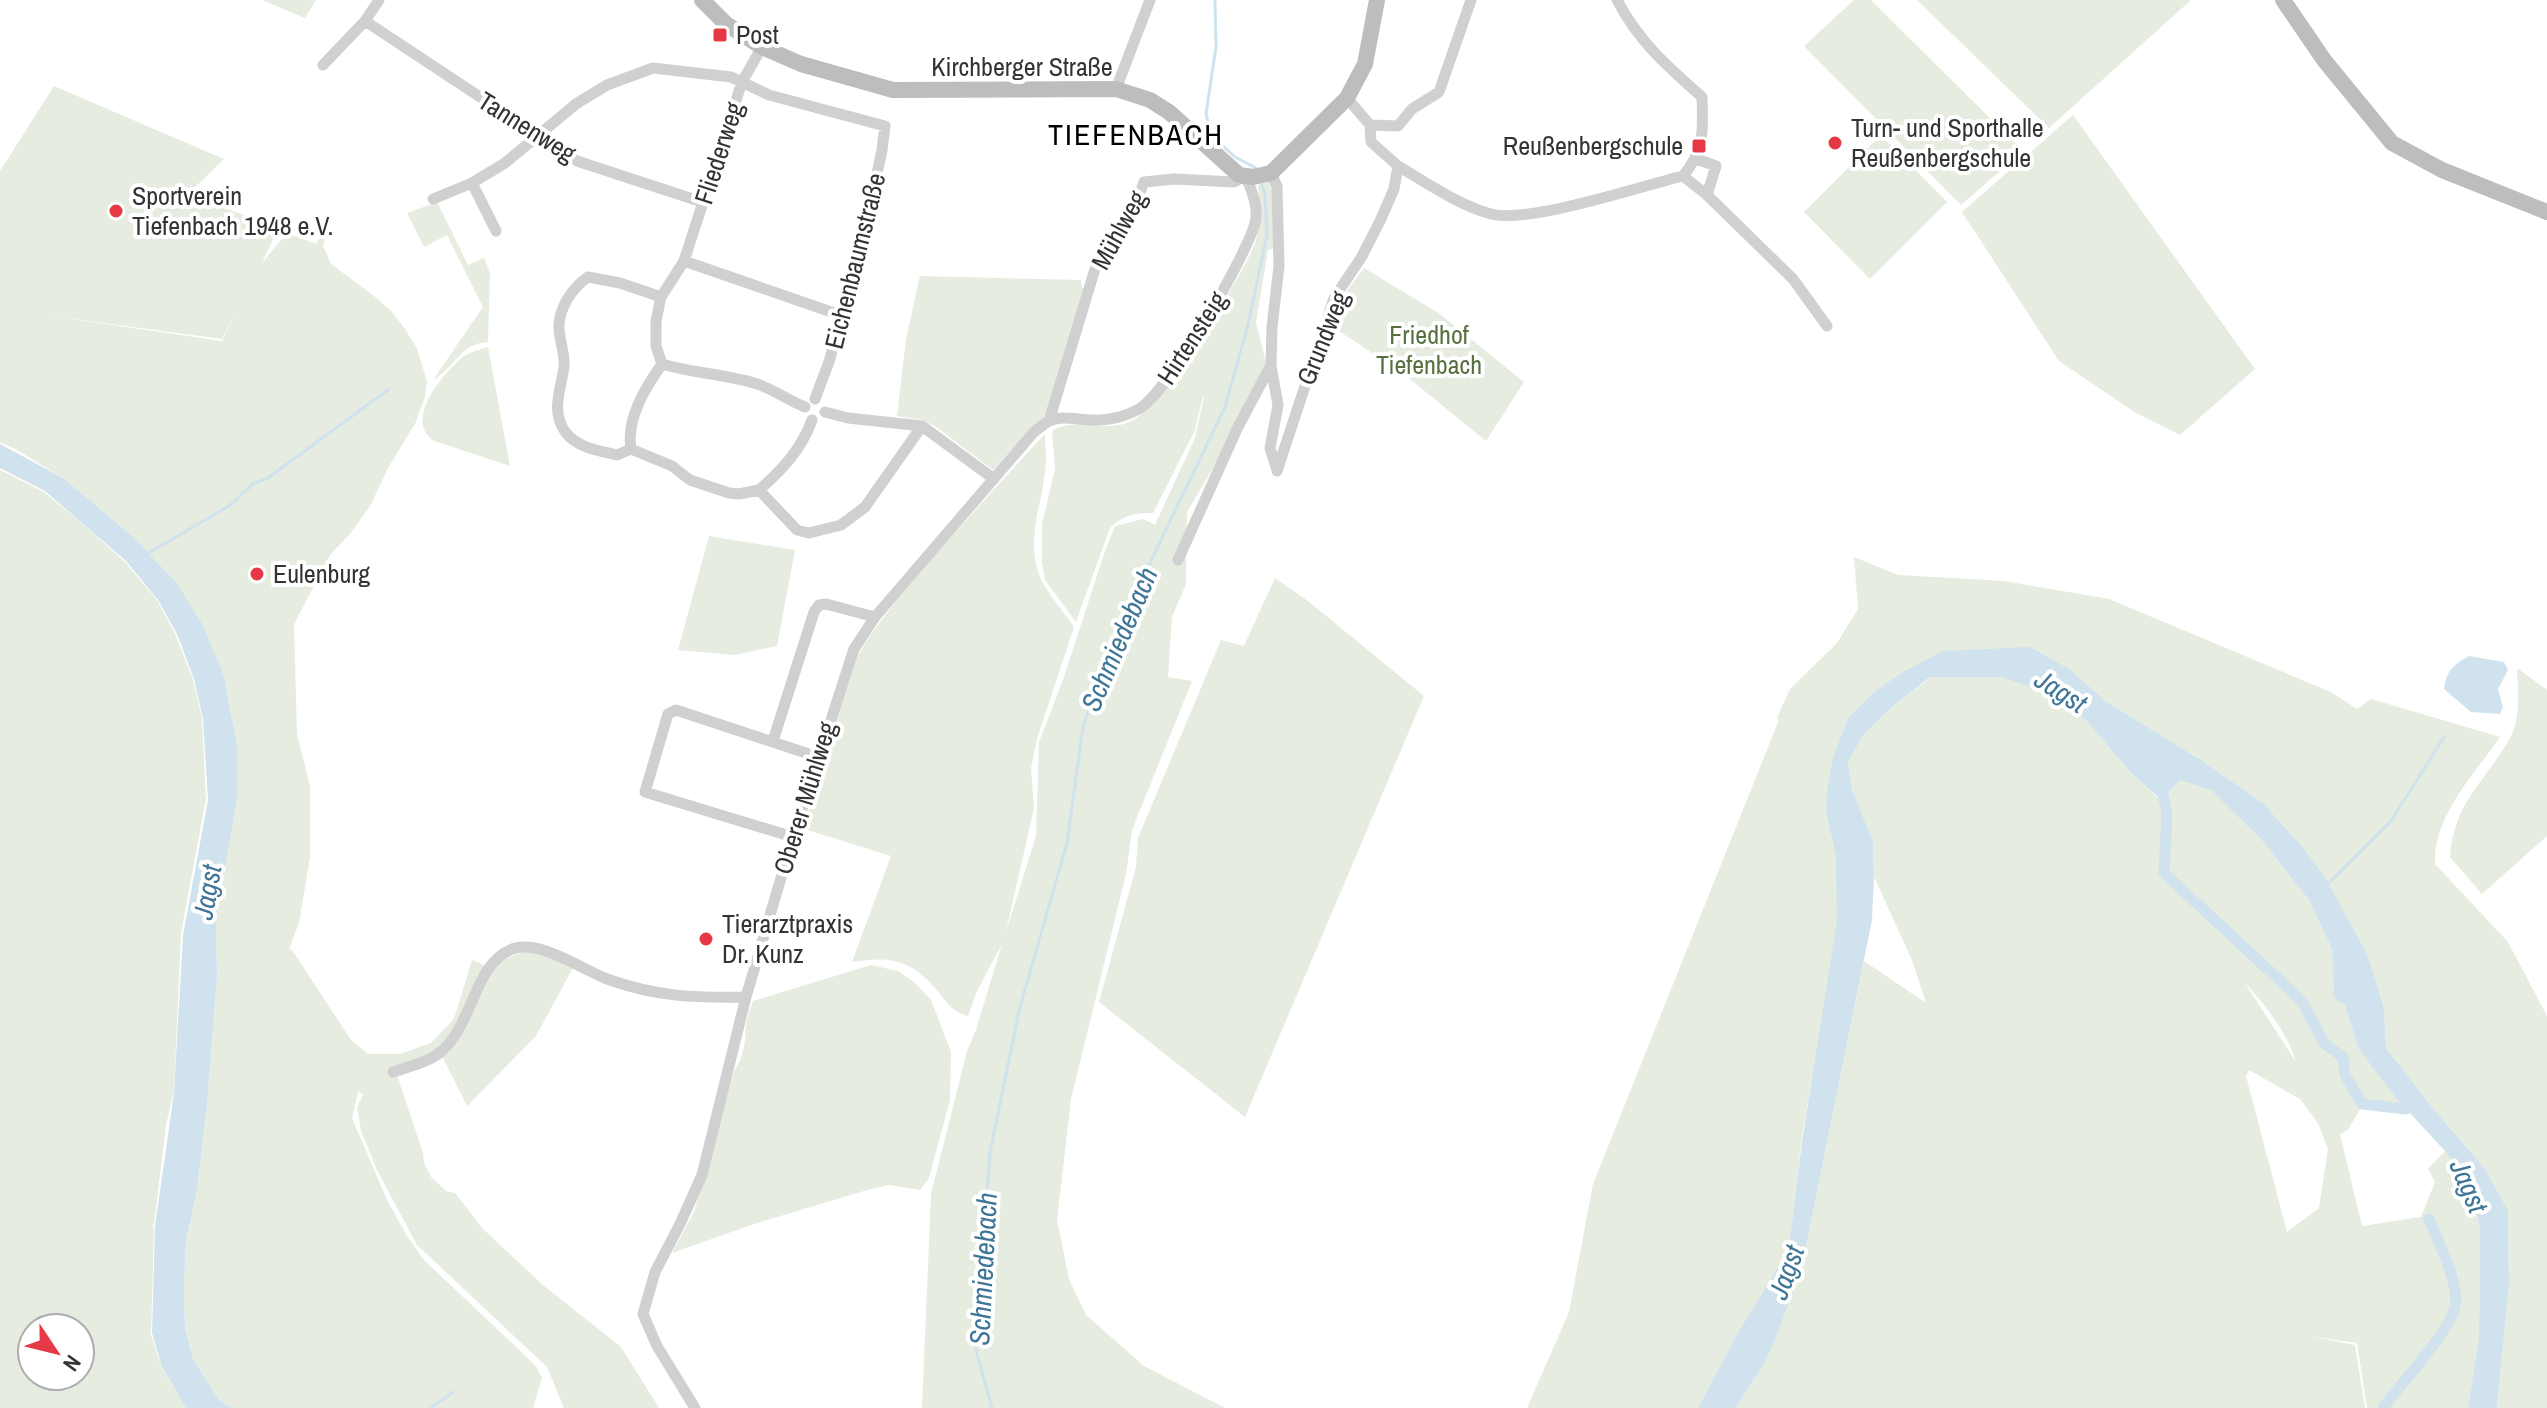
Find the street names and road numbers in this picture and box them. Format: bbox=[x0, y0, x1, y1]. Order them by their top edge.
street label: Kirchberger Straße bbox=[931, 49, 1113, 84]
street label: Tannenweg bbox=[472, 83, 583, 170]
street label: Fliederweg bbox=[686, 97, 752, 208]
street label: Eichenbaumstraße bbox=[816, 169, 893, 353]
street label: Mühlweg bbox=[1083, 184, 1155, 276]
street label: Hirtensteig bbox=[1149, 284, 1235, 391]
street label: Grundweg bbox=[1288, 286, 1357, 390]
street label: Oberer Mühlweg bbox=[765, 717, 844, 878]

